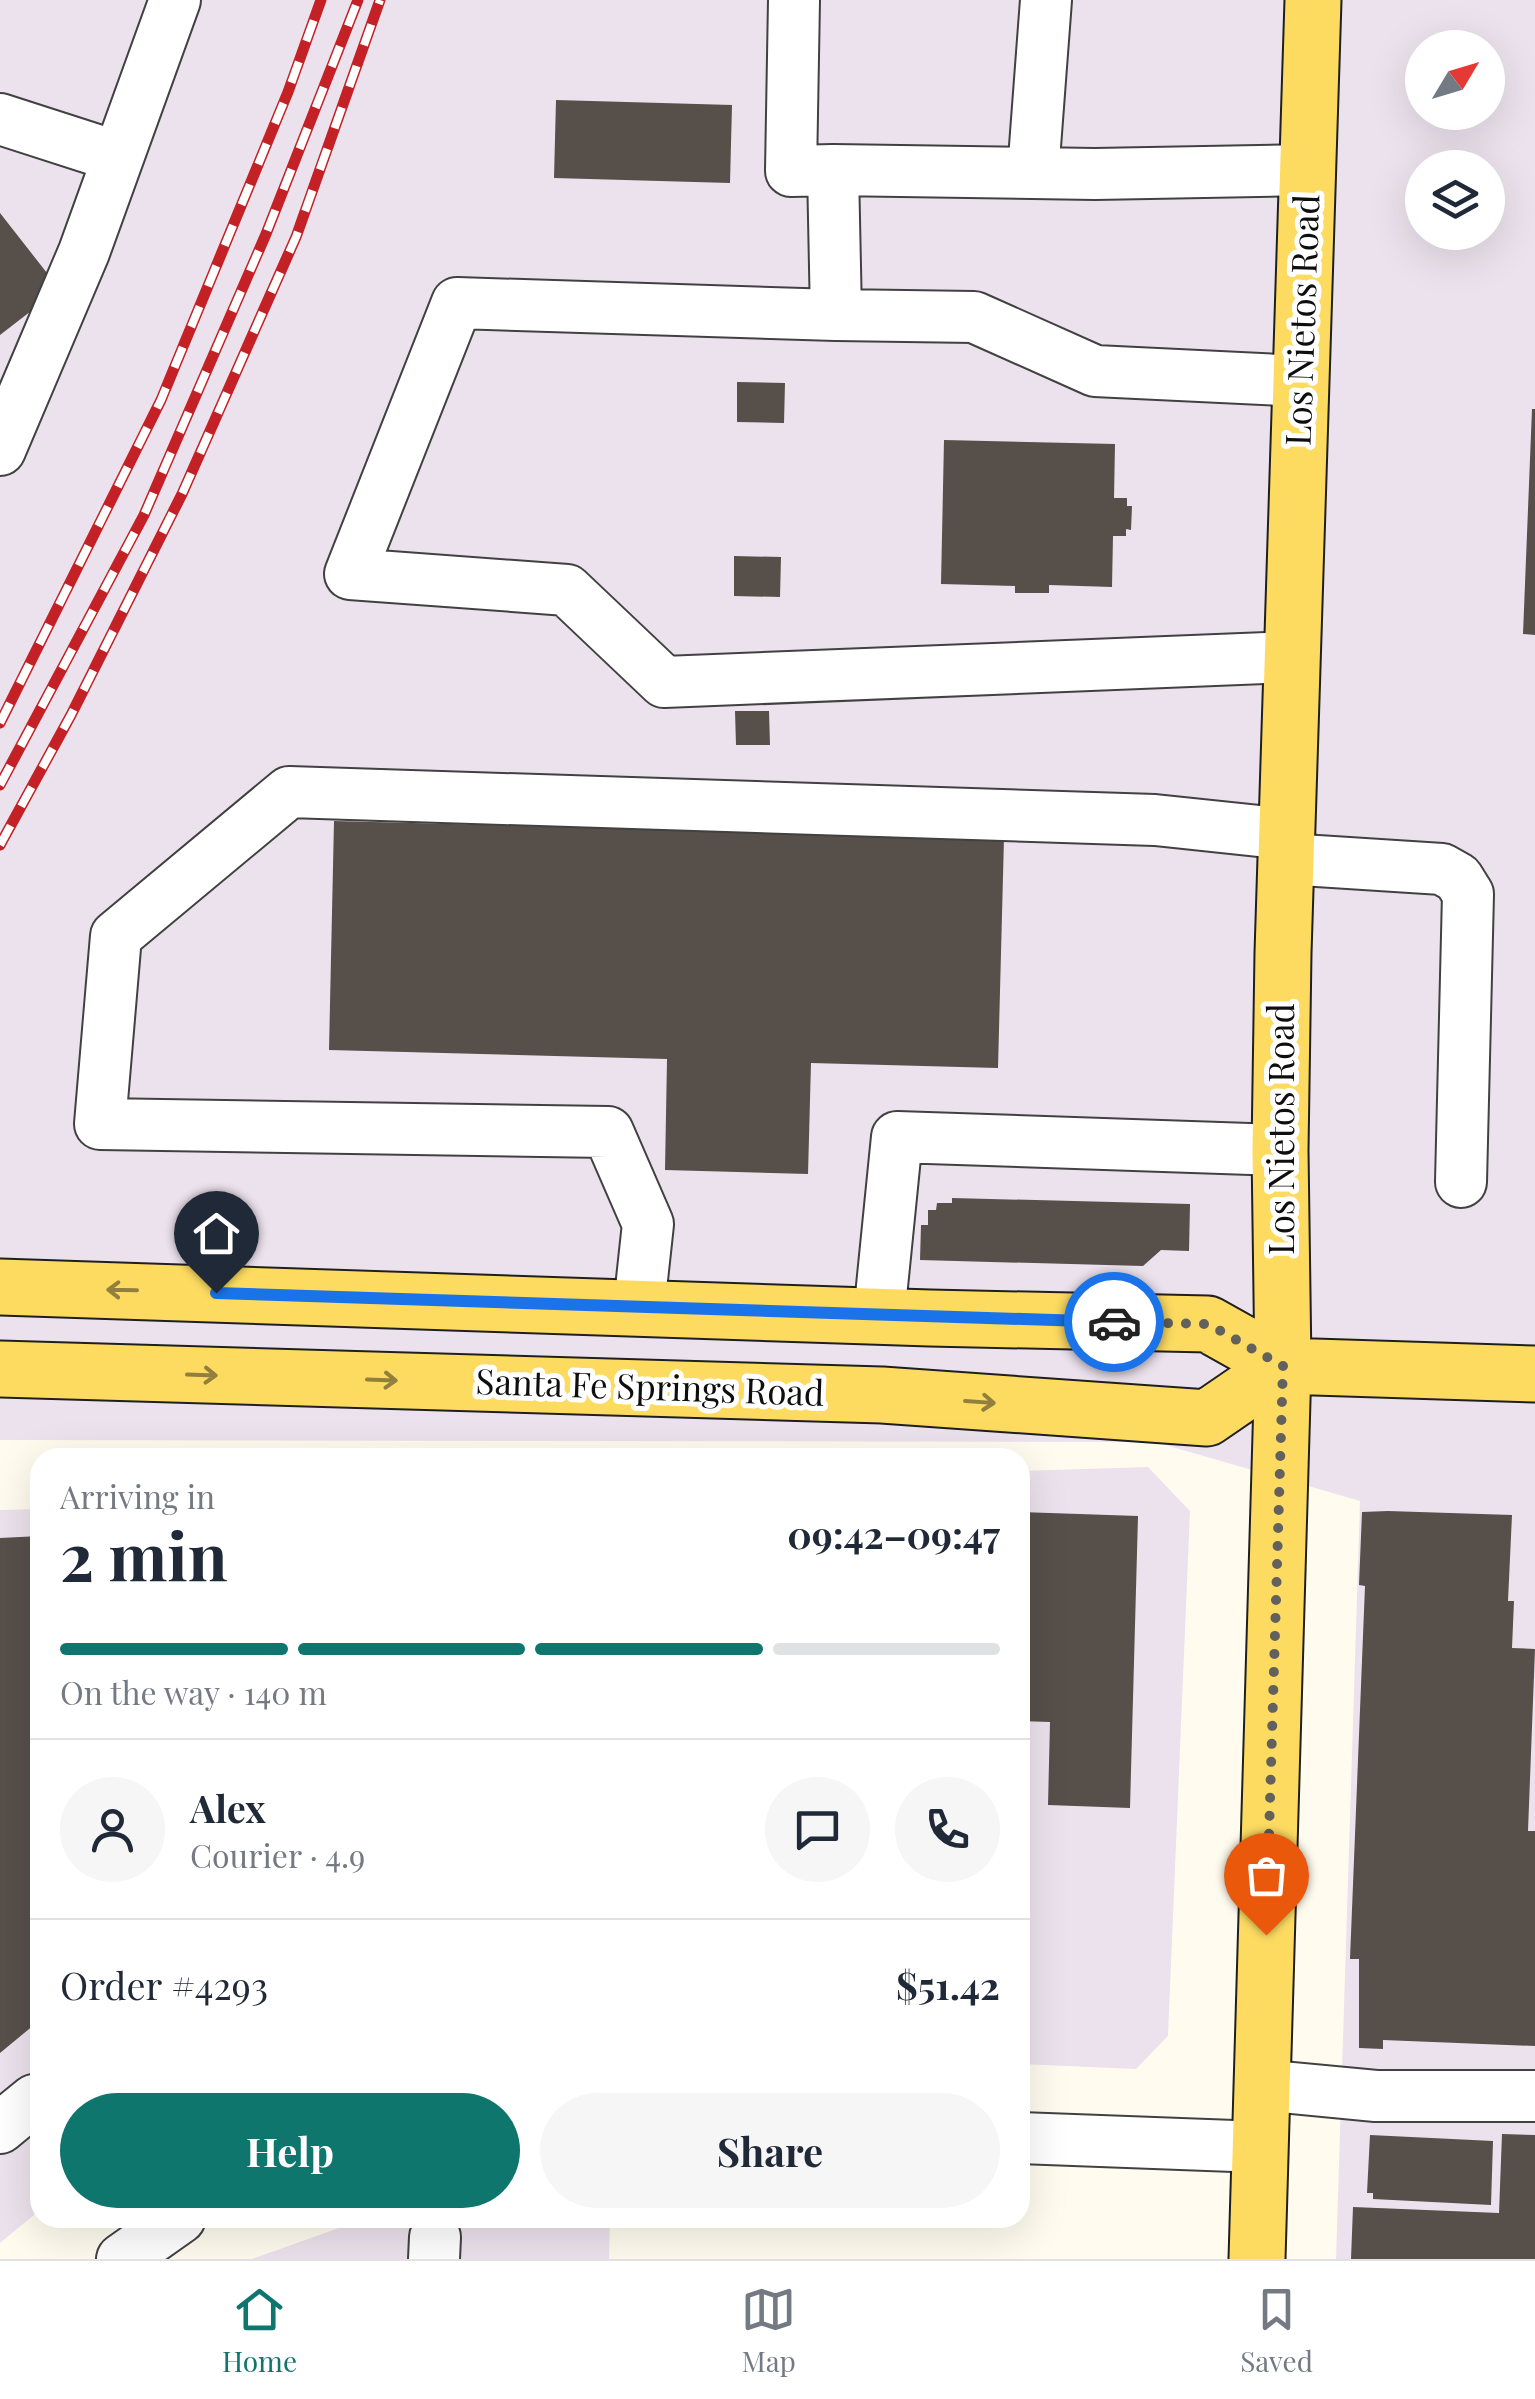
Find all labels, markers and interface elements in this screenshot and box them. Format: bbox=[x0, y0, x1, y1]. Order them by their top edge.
north arrow bbox=[1405, 30, 1505, 130]
map controls bbox=[1405, 30, 1505, 250]
button: layers bbox=[1405, 150, 1505, 250]
street label: Los Nietos Road bbox=[1273, 193, 1328, 447]
street label: Los Nietos Road bbox=[1256, 1003, 1303, 1255]
pin bbox=[174, 1191, 259, 1294]
icon: home bbox=[189, 1206, 244, 1261]
courier bbox=[1064, 1272, 1164, 1372]
one-way arrow bbox=[106, 1281, 138, 1300]
icon: car bbox=[1087, 1295, 1142, 1350]
street label: Santa Fe Springs Road bbox=[475, 1356, 825, 1415]
one-way arrow bbox=[186, 1365, 218, 1384]
one-way arrow bbox=[365, 1370, 397, 1389]
one-way arrow bbox=[963, 1393, 995, 1412]
text: Arriving in bbox=[60, 1474, 215, 1517]
text: 09:42–09:47 bbox=[787, 1508, 1000, 1559]
text: 2 min bbox=[60, 1511, 228, 1597]
text: On the way · 140 m bbox=[60, 1670, 327, 1713]
button: person bbox=[60, 1777, 165, 1882]
button: chat bbox=[765, 1777, 870, 1882]
button: phone bbox=[895, 1777, 1000, 1882]
text: Alex bbox=[190, 1782, 266, 1833]
text: Courier · 4.9 bbox=[190, 1833, 365, 1876]
pin bbox=[1224, 1833, 1309, 1936]
icon: bag bbox=[1239, 1848, 1294, 1903]
text: Order #4293 bbox=[60, 1959, 268, 2010]
text: $51.42 bbox=[896, 1959, 1000, 2010]
button: Help bbox=[60, 2093, 520, 2208]
button: Share bbox=[540, 2093, 1000, 2208]
tab: Home bbox=[222, 2282, 297, 2379]
tab: Map bbox=[741, 2282, 796, 2379]
tab: Saved bbox=[1240, 2282, 1313, 2379]

